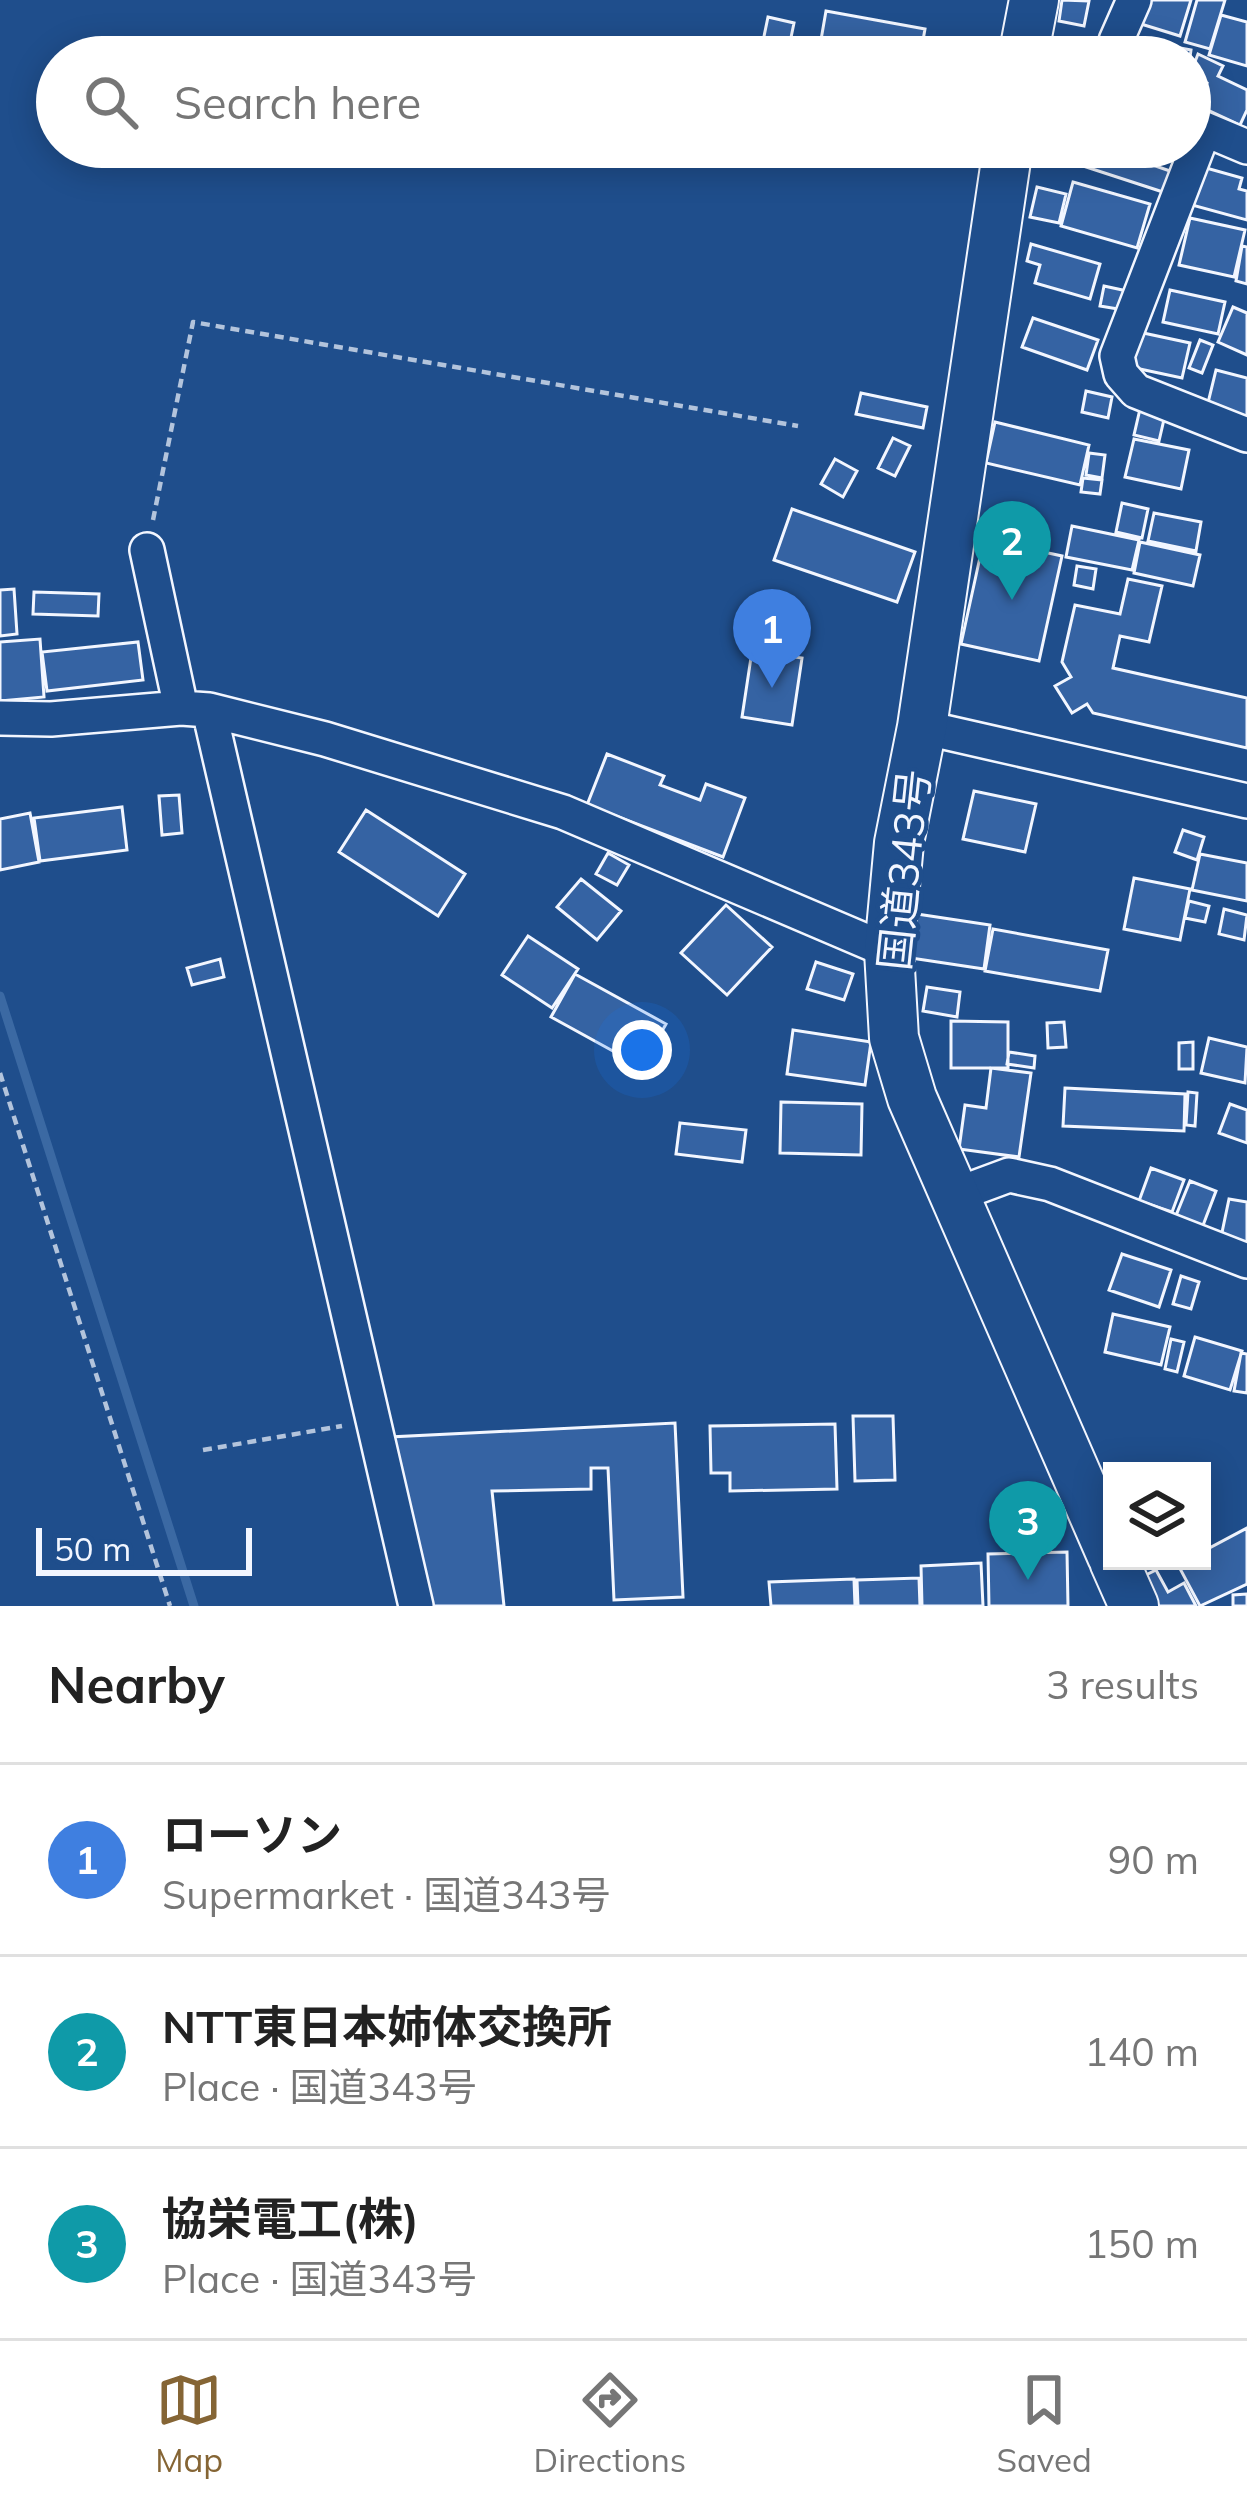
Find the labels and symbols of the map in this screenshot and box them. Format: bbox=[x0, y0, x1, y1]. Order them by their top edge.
pin: 2 bbox=[973, 501, 1051, 600]
pin: 1 bbox=[733, 589, 811, 688]
street label: 国道343号 bbox=[867, 767, 940, 973]
your location bbox=[612, 1020, 672, 1080]
pin: 3 bbox=[989, 1481, 1067, 1580]
scale bar bbox=[36, 1522, 252, 1575]

